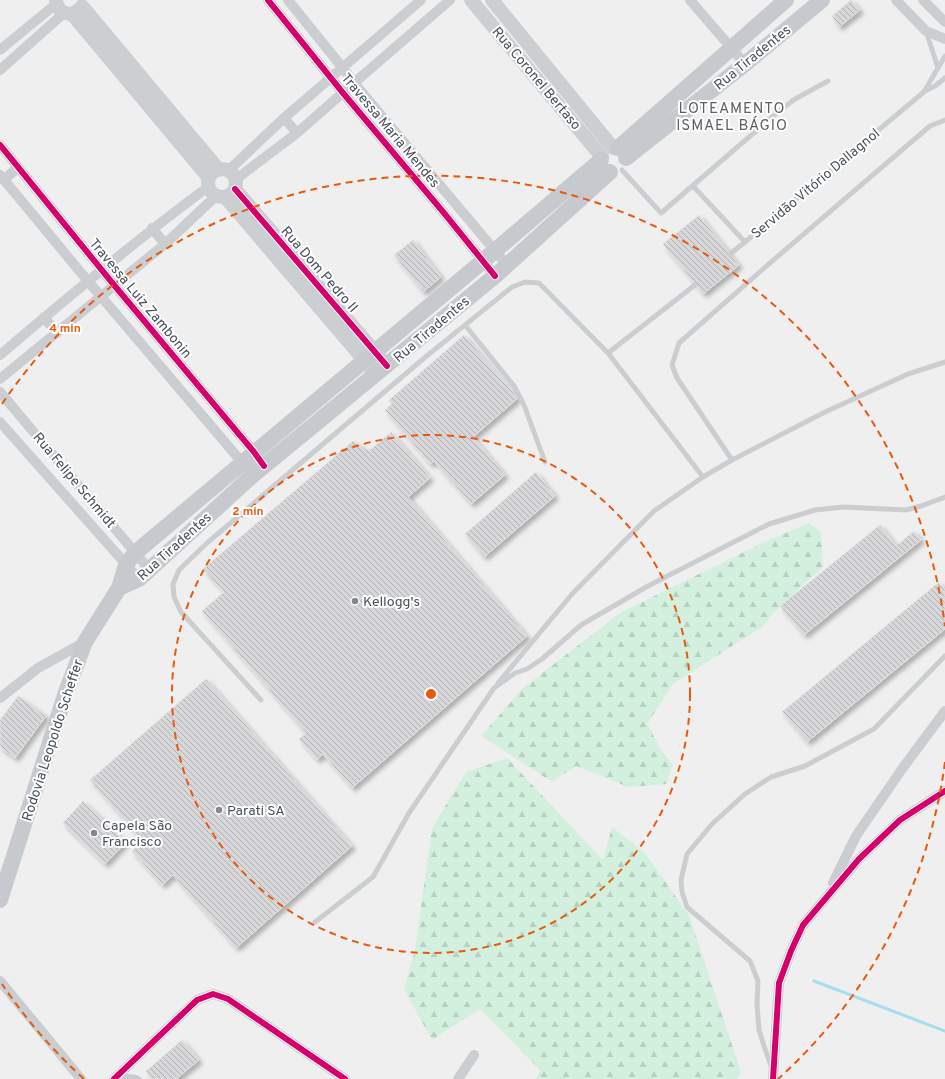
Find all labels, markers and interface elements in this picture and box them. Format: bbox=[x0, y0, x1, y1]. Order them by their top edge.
street label: Rua Tiradentes bbox=[711, 22, 795, 94]
street label: Rua Coronel Bertaso bbox=[488, 24, 584, 134]
street label: Travessa Maria Mendes bbox=[337, 70, 443, 192]
district label: LOTEAMENTO ISMAEL BÁGIO bbox=[676, 100, 788, 136]
street label: Servidão Vitório Dallagnol bbox=[748, 125, 884, 243]
street label: Rua Dom Pedro II bbox=[277, 223, 361, 317]
street label: Travessa Luiz Zambonin bbox=[85, 236, 195, 362]
street label: Rua Tiradentes bbox=[391, 293, 473, 367]
text: 4 min bbox=[49, 321, 81, 337]
street label: Rua Felipe Schmidt bbox=[29, 430, 119, 532]
text: 2 min bbox=[232, 504, 264, 520]
street label: Rua Tiradentes bbox=[134, 509, 216, 585]
place label: Kellogg's bbox=[363, 594, 420, 611]
marker: Kellogg's bbox=[350, 596, 360, 606]
street label: Rodovia Leopoldo Scheffer bbox=[19, 657, 88, 824]
centre of rings bbox=[424, 687, 438, 701]
place label: Parati SA bbox=[227, 803, 285, 820]
marker: Parati SA bbox=[214, 805, 224, 815]
place label: Capela São Francisco bbox=[102, 818, 172, 851]
marker: Capela São Francisco bbox=[89, 828, 99, 838]

